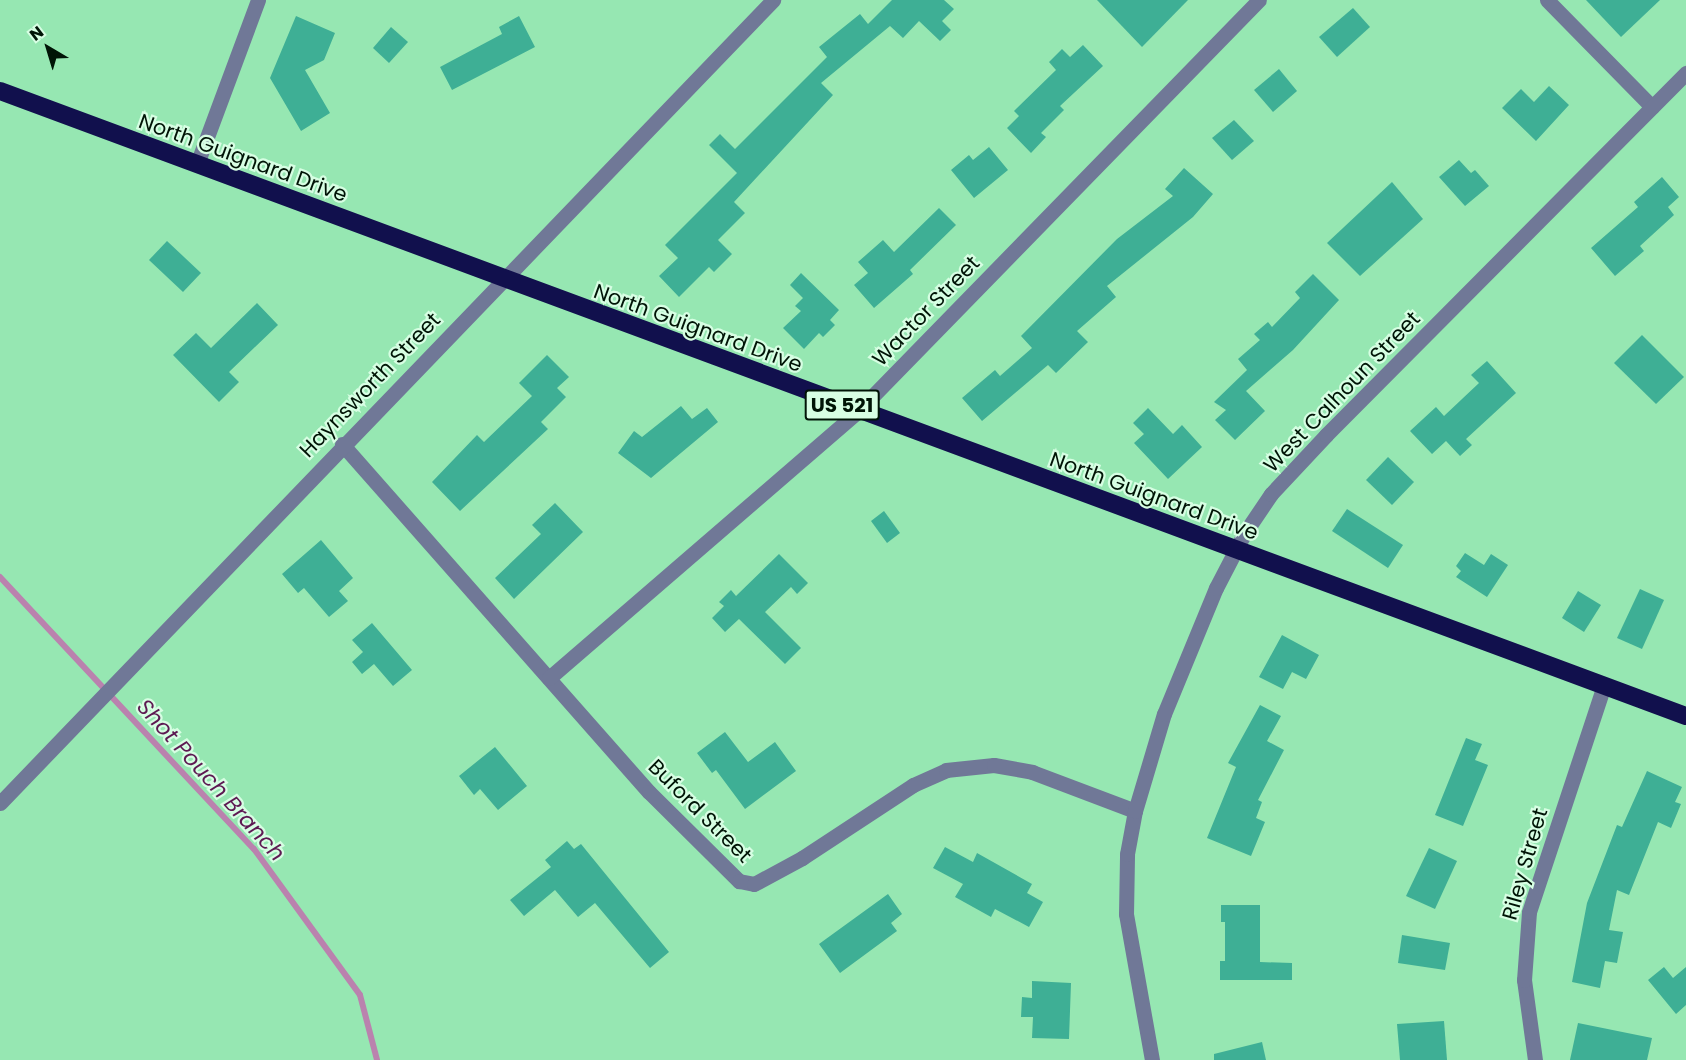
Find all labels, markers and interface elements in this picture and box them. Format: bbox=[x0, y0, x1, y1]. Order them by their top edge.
north arrow bbox=[18, 18, 78, 78]
text: N bbox=[25, 21, 48, 46]
street label: North Guignard Drive bbox=[135, 109, 351, 207]
street label: Wactor Street bbox=[867, 251, 985, 371]
street label: North Guignard Drive bbox=[590, 279, 806, 377]
street label: West Calhoun Street bbox=[1259, 306, 1425, 478]
street label: Haynsworth Street bbox=[294, 307, 446, 463]
road number: US 521 bbox=[804, 388, 880, 422]
street label: North Guignard Drive bbox=[1046, 447, 1262, 545]
water label: Shot Pouch Branch bbox=[131, 694, 291, 866]
street label: Buford Street bbox=[643, 754, 757, 868]
street label: Riley Street bbox=[1497, 805, 1553, 923]

